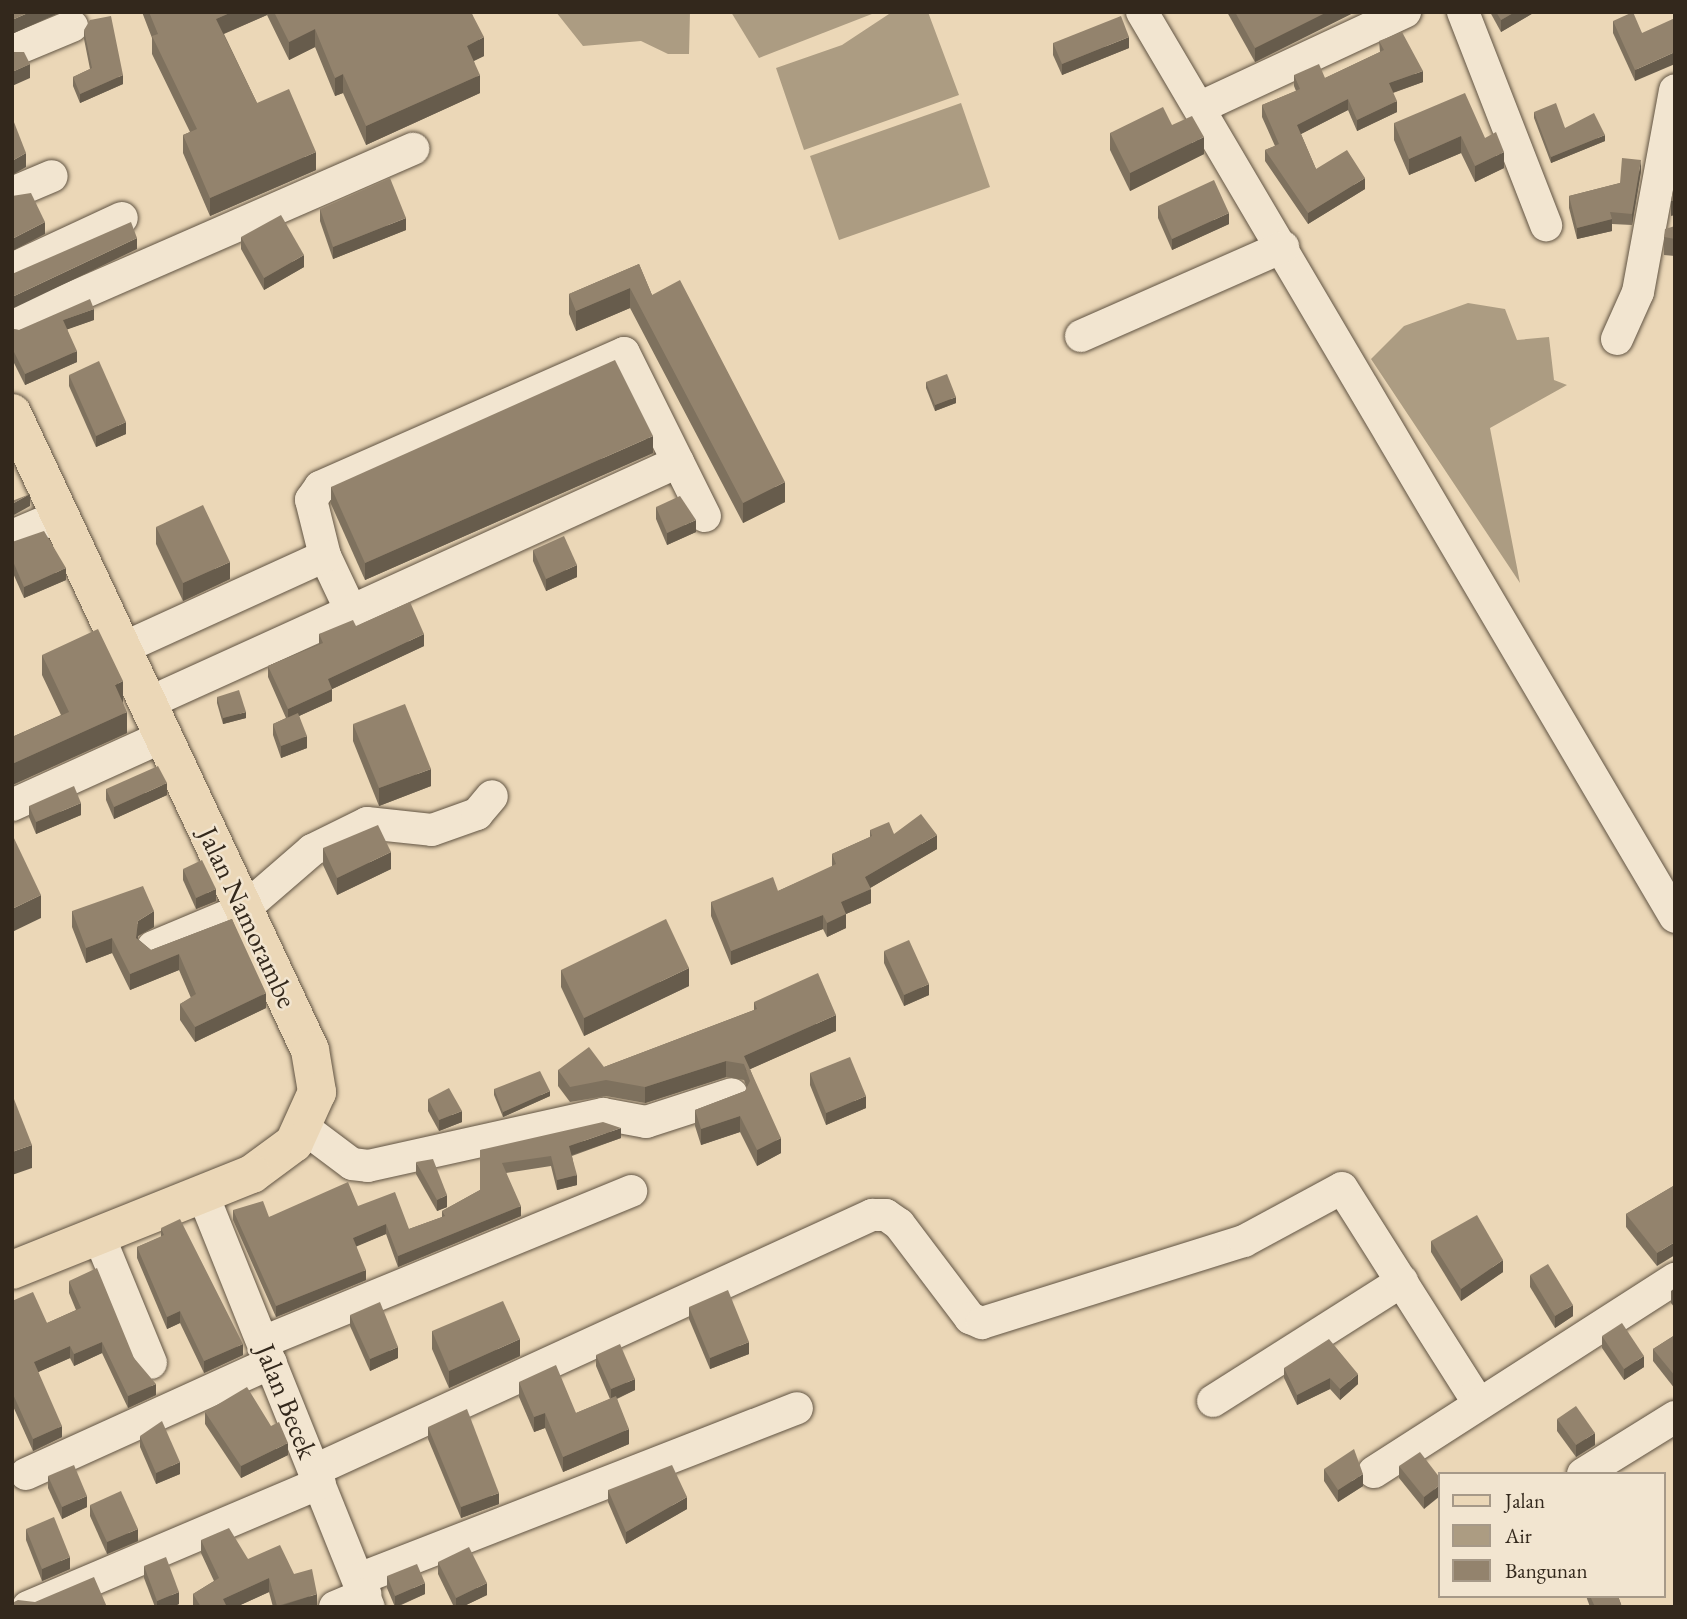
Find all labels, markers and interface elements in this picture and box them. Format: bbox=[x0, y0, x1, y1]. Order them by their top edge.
street label: Jalan Namorambe bbox=[191, 821, 305, 1013]
street label: Jalan Becek bbox=[249, 1339, 325, 1463]
legend bbox=[1438, 1472, 1666, 1598]
text: Jalan bbox=[1505, 1487, 1545, 1514]
text: Air bbox=[1505, 1522, 1532, 1549]
text: Bangunan bbox=[1505, 1557, 1588, 1584]

